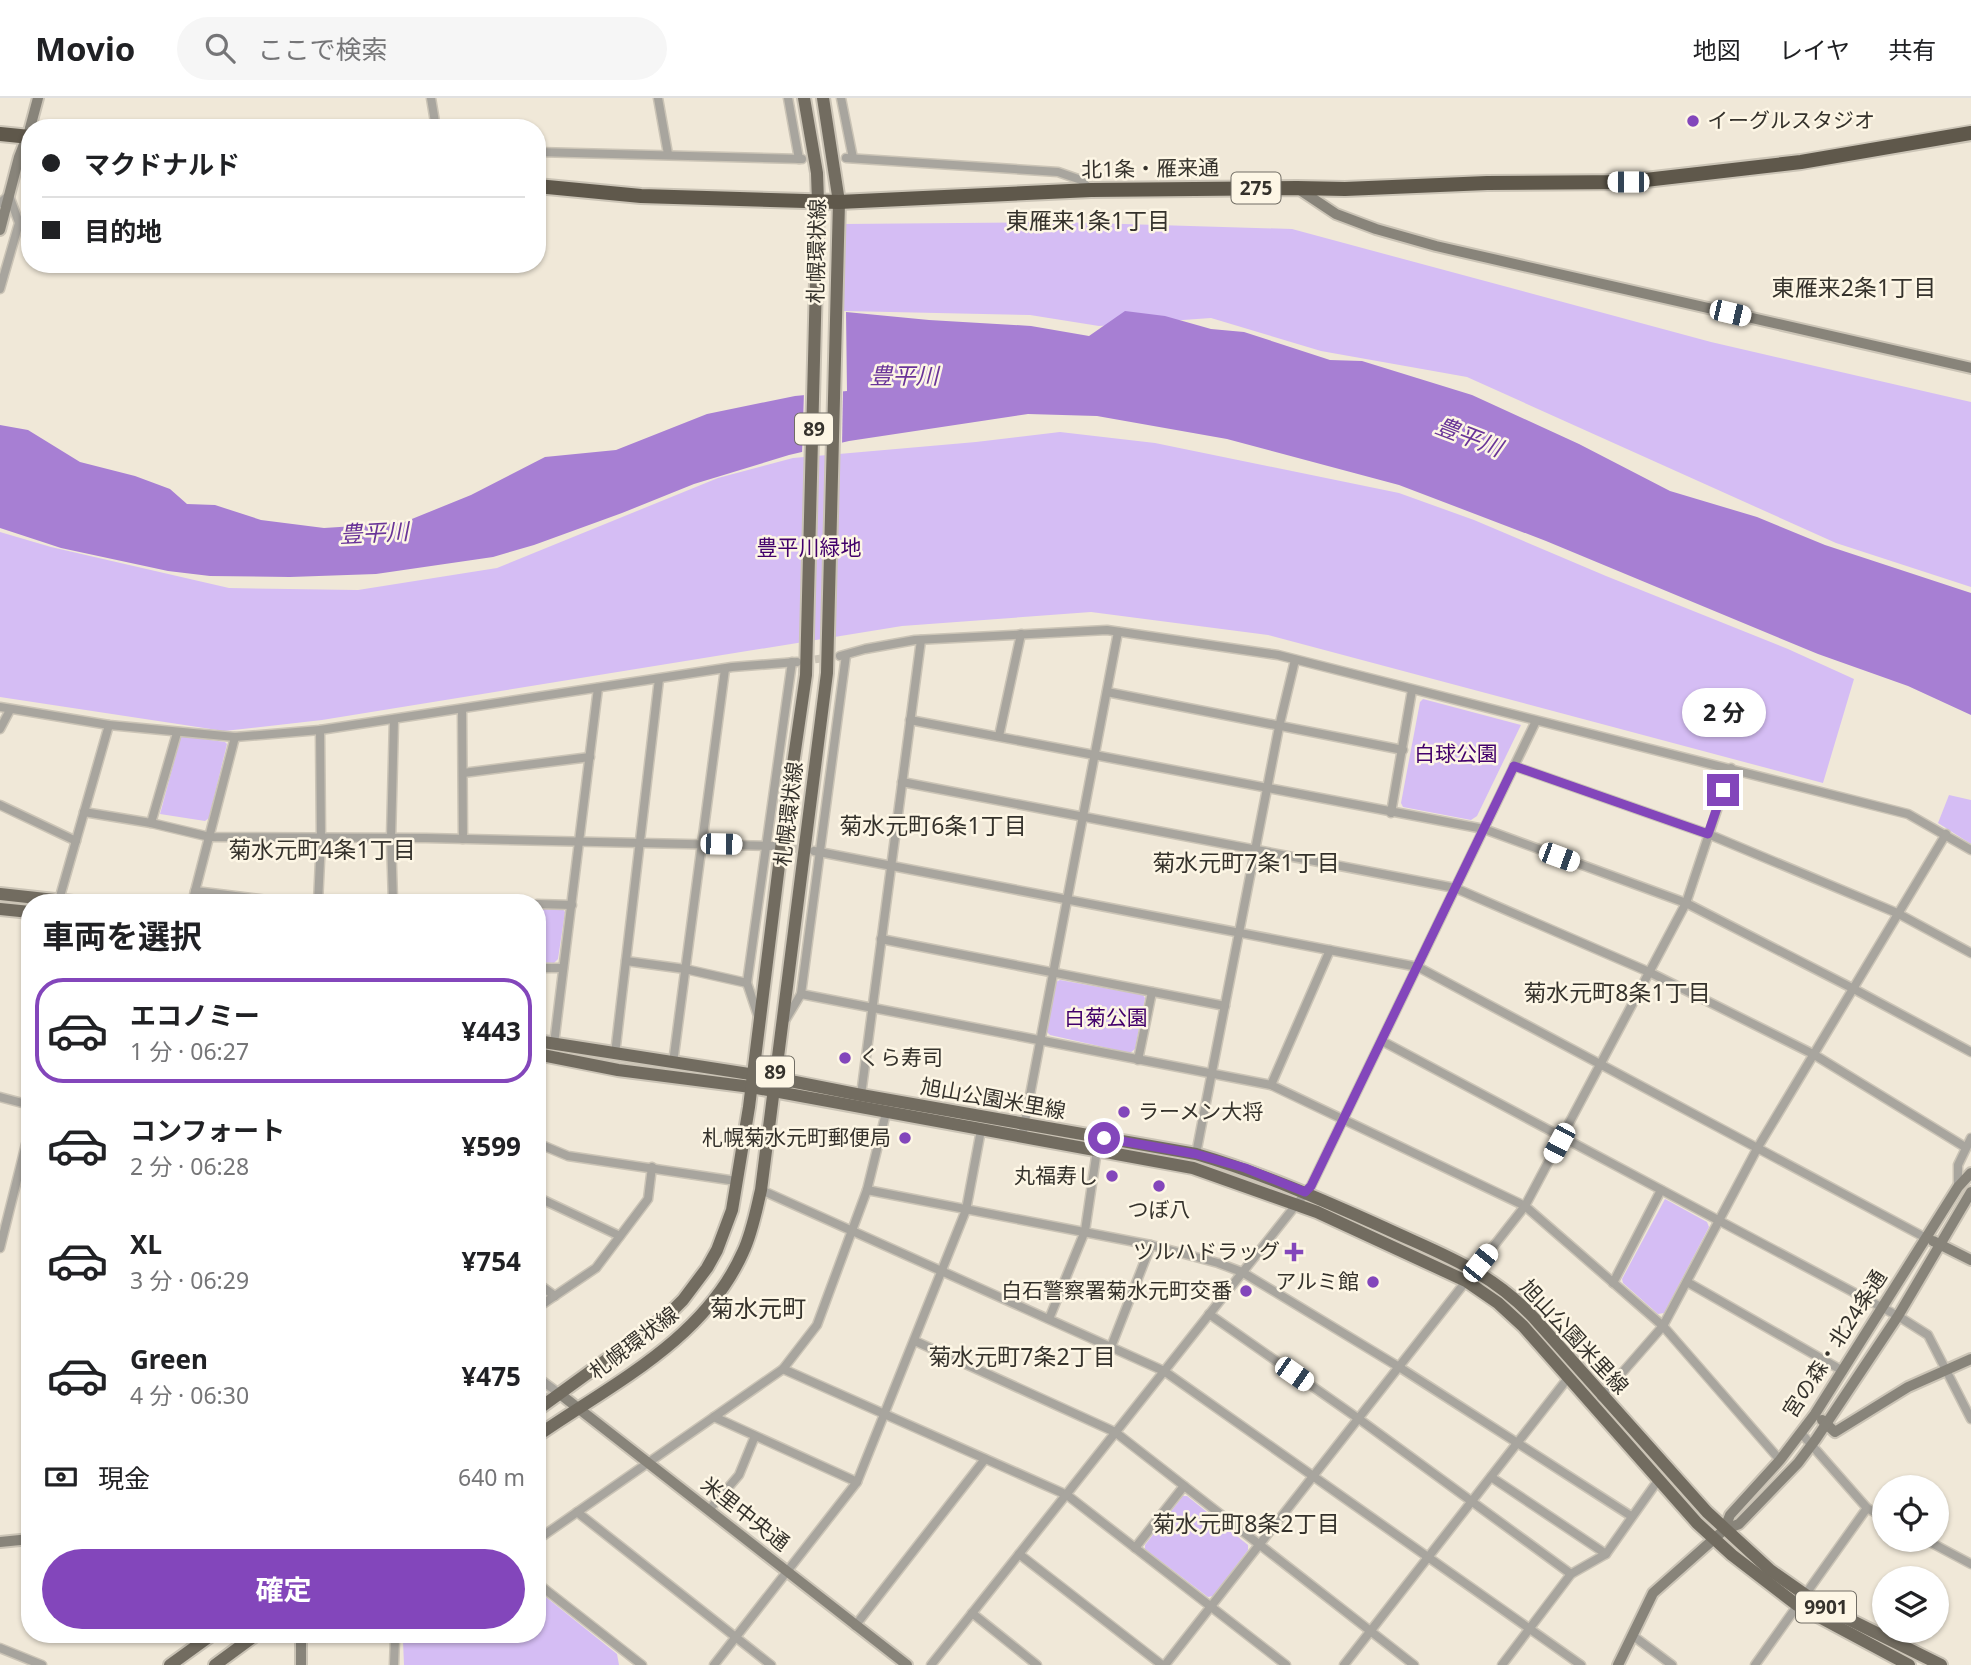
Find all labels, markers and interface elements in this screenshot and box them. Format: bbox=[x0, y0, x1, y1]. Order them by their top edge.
search box bbox=[177, 17, 667, 80]
text: Movio bbox=[35, 26, 135, 71]
icon: search bbox=[201, 29, 239, 67]
text: ここで検索 bbox=[257, 31, 387, 67]
text: 地図 bbox=[1693, 33, 1741, 66]
text: レイヤ bbox=[1779, 33, 1850, 66]
text: 共有 bbox=[1888, 33, 1936, 66]
place label: イーグルスタジオ bbox=[1707, 106, 1875, 134]
marker: イーグルスタジオ bbox=[1685, 113, 1701, 129]
text: マクドナルド bbox=[84, 146, 240, 182]
street label: 北1条・雁来通 bbox=[1081, 153, 1219, 183]
road number: 275 bbox=[1232, 172, 1280, 204]
car bbox=[1608, 172, 1650, 193]
street label: 札幌環状線 bbox=[801, 198, 831, 304]
district label: 東雁来1条1丁目 bbox=[1006, 204, 1170, 236]
text: 目的地 bbox=[84, 213, 162, 249]
district label: 東雁来2条1丁目 bbox=[1772, 271, 1936, 303]
car bbox=[1708, 298, 1753, 328]
water label: 豊平川 bbox=[870, 359, 942, 391]
water label: 豊平川 bbox=[1431, 409, 1510, 464]
road number: 89 bbox=[795, 414, 833, 444]
water label: 豊平川 bbox=[339, 514, 412, 550]
park label: 豊平川緑地 bbox=[757, 533, 862, 561]
callout: 2 分 bbox=[1681, 688, 1765, 738]
text: 2 分 bbox=[1703, 696, 1745, 728]
park label: 白球公園 bbox=[1414, 739, 1498, 767]
street label: 札幌環状線 bbox=[768, 760, 808, 868]
route end bbox=[1707, 774, 1739, 806]
district label: 菊水元町6条1丁目 bbox=[839, 809, 1027, 841]
district label: 菊水元町4条1丁目 bbox=[228, 833, 416, 865]
car bbox=[700, 833, 743, 855]
car bbox=[1536, 840, 1583, 874]
district label: 菊水元町7条1丁目 bbox=[1152, 846, 1340, 878]
text: 車両を選択 bbox=[42, 914, 202, 957]
district label: 菊水元町8条1丁目 bbox=[1523, 976, 1711, 1008]
text: エコノミー bbox=[130, 997, 260, 1033]
icon: car bbox=[46, 999, 109, 1062]
park label: 白菊公園 bbox=[1064, 1003, 1148, 1031]
text: ¥443 bbox=[462, 1013, 521, 1049]
text: 1 分 · 06:27 bbox=[130, 1035, 249, 1067]
place label: くら寿司 bbox=[859, 1043, 943, 1071]
marker: くら寿司 bbox=[837, 1050, 853, 1066]
road number: 89 bbox=[756, 1056, 794, 1088]
street label: 旭山公園米里線 bbox=[918, 1071, 1068, 1125]
place label: ラーメン大将 bbox=[1138, 1097, 1263, 1125]
marker: ラーメン大将 bbox=[1116, 1104, 1132, 1120]
text: コンフォート bbox=[130, 1112, 285, 1148]
icon: car bbox=[46, 1114, 109, 1177]
car bbox=[1540, 1120, 1579, 1166]
route start bbox=[1088, 1122, 1120, 1154]
place label: 札幌菊水元町郵便局 bbox=[702, 1123, 891, 1151]
text: ¥599 bbox=[462, 1128, 521, 1164]
marker: 札幌菊水元町郵便局 bbox=[897, 1130, 913, 1146]
text: 2 分 · 06:28 bbox=[130, 1150, 249, 1182]
place label: 丸福寿し bbox=[1014, 1161, 1098, 1189]
marker: 丸福寿し bbox=[1104, 1168, 1120, 1184]
marker: つぼ八 bbox=[1151, 1178, 1167, 1194]
place label: つぼ八 bbox=[1128, 1195, 1191, 1223]
text: XL bbox=[130, 1226, 162, 1262]
icon: car bbox=[46, 1229, 109, 1292]
place label: ツルハドラッグ bbox=[1133, 1237, 1280, 1265]
car bbox=[1459, 1240, 1502, 1286]
text: ¥754 bbox=[462, 1243, 521, 1279]
marker: ツルハドラッグ bbox=[1286, 1244, 1302, 1260]
text: 3 分 · 06:29 bbox=[130, 1264, 249, 1296]
street label: 宮の森・北24条通 bbox=[1776, 1264, 1892, 1423]
place label: アルミ館 bbox=[1275, 1267, 1359, 1295]
street label: 旭山公園米里線 bbox=[1514, 1273, 1635, 1400]
marker: アルミ館 bbox=[1365, 1274, 1381, 1290]
place label: 白石警察署菊水元町交番 bbox=[1001, 1276, 1232, 1304]
marker: 白石警察署菊水元町交番 bbox=[1238, 1283, 1254, 1299]
district label: 菊水元町 bbox=[710, 1291, 806, 1324]
street label: 札幌環状線 bbox=[583, 1299, 684, 1385]
district label: 菊水元町7条2丁目 bbox=[928, 1340, 1116, 1372]
text: Green bbox=[130, 1341, 208, 1377]
icon: car bbox=[46, 1344, 109, 1407]
car bbox=[1271, 1353, 1318, 1395]
text: ¥475 bbox=[462, 1358, 521, 1394]
text: 4 分 · 06:30 bbox=[130, 1379, 249, 1411]
icon: cash bbox=[42, 1458, 80, 1496]
text: 現金 bbox=[98, 1460, 150, 1496]
text: 640 m bbox=[458, 1461, 525, 1493]
street label: 米里中央通 bbox=[696, 1470, 796, 1557]
map controls bbox=[1872, 1475, 1949, 1643]
button: locate bbox=[1872, 1475, 1949, 1552]
district label: 菊水元町8条2丁目 bbox=[1152, 1507, 1340, 1539]
button: 確定 bbox=[42, 1549, 525, 1629]
button: layers bbox=[1872, 1566, 1949, 1643]
road number: 9901 bbox=[1796, 1592, 1856, 1623]

